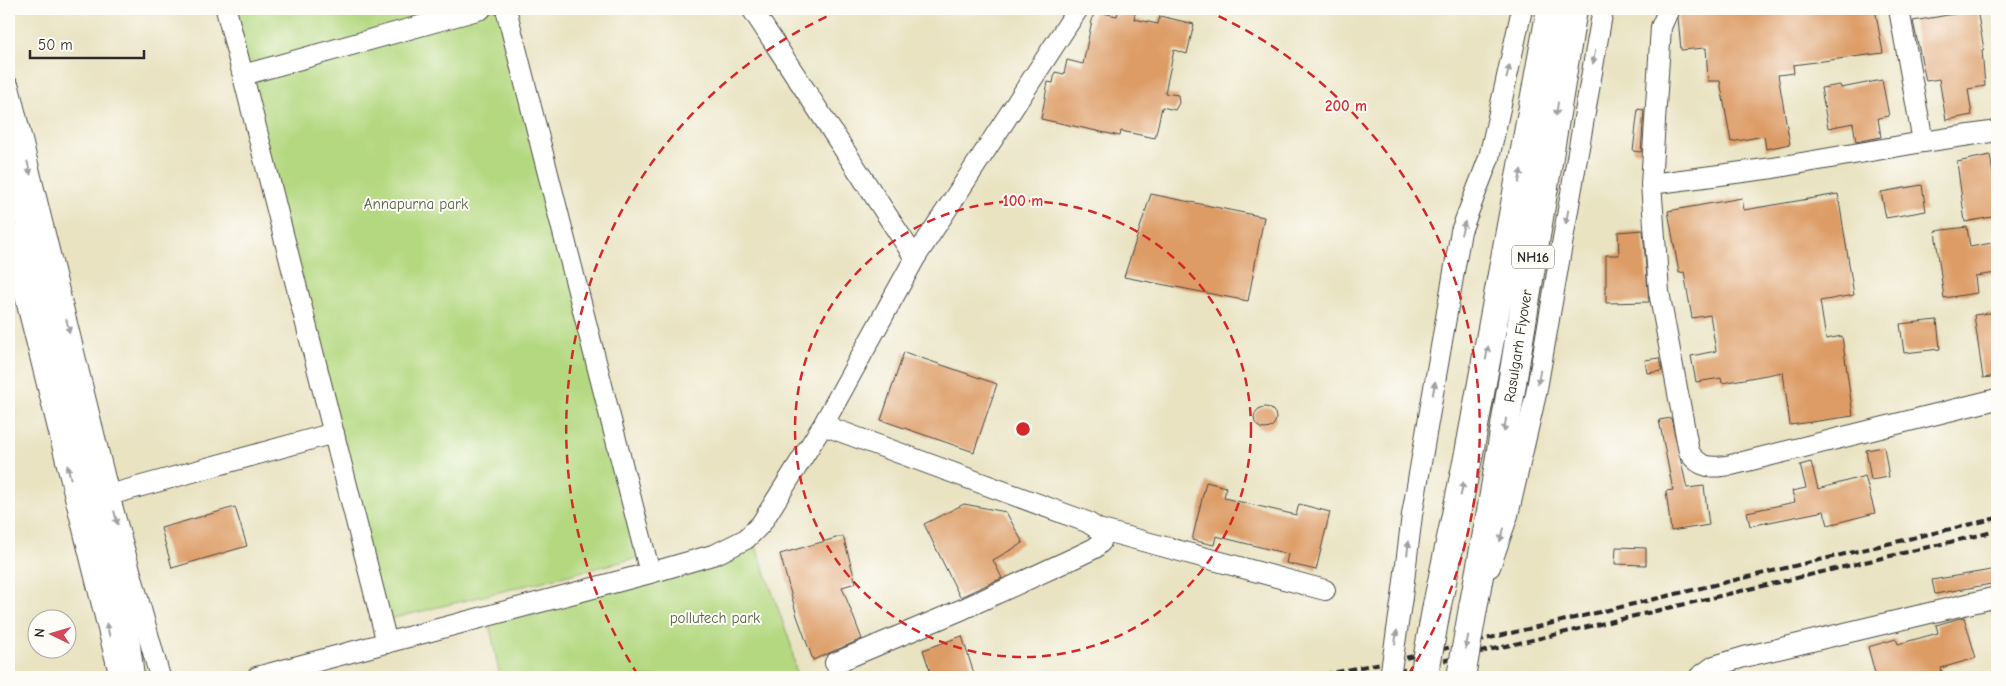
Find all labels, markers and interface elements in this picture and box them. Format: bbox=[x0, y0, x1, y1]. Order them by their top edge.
scale bar bbox=[30, 28, 144, 60]
text: 50 m bbox=[38, 36, 73, 54]
one-way arrow bbox=[1590, 49, 1598, 65]
one-way arrow bbox=[1504, 65, 1512, 80]
text: 200 m bbox=[1325, 97, 1367, 115]
one-way arrow bbox=[1552, 101, 1560, 117]
one-way arrow bbox=[25, 161, 33, 176]
one-way arrow bbox=[1516, 169, 1524, 184]
text: 100 m bbox=[1003, 192, 1043, 210]
park label: Annapurna park bbox=[364, 195, 469, 213]
one-way arrow bbox=[1562, 209, 1570, 225]
one-way arrow bbox=[1459, 220, 1467, 235]
road number: NH16 bbox=[1512, 246, 1554, 268]
street label: Rasulgarh Flyover bbox=[1500, 288, 1536, 404]
one-way arrow bbox=[64, 319, 72, 334]
one-way arrow bbox=[1484, 345, 1492, 361]
one-way arrow bbox=[1534, 369, 1542, 385]
one-way arrow bbox=[1431, 379, 1439, 395]
one-way arrow bbox=[1501, 417, 1509, 433]
centre of rings bbox=[1014, 420, 1032, 438]
one-way arrow bbox=[65, 465, 73, 480]
one-way arrow bbox=[1458, 481, 1466, 497]
one-way arrow bbox=[112, 510, 120, 525]
one-way arrow bbox=[1497, 528, 1505, 543]
one-way arrow bbox=[1404, 540, 1412, 556]
north arrow bbox=[28, 608, 78, 658]
park label: pollutech park bbox=[670, 609, 761, 627]
one-way arrow bbox=[104, 622, 112, 637]
text: N bbox=[31, 628, 48, 638]
one-way arrow bbox=[1392, 629, 1400, 645]
one-way arrow bbox=[1462, 635, 1470, 651]

